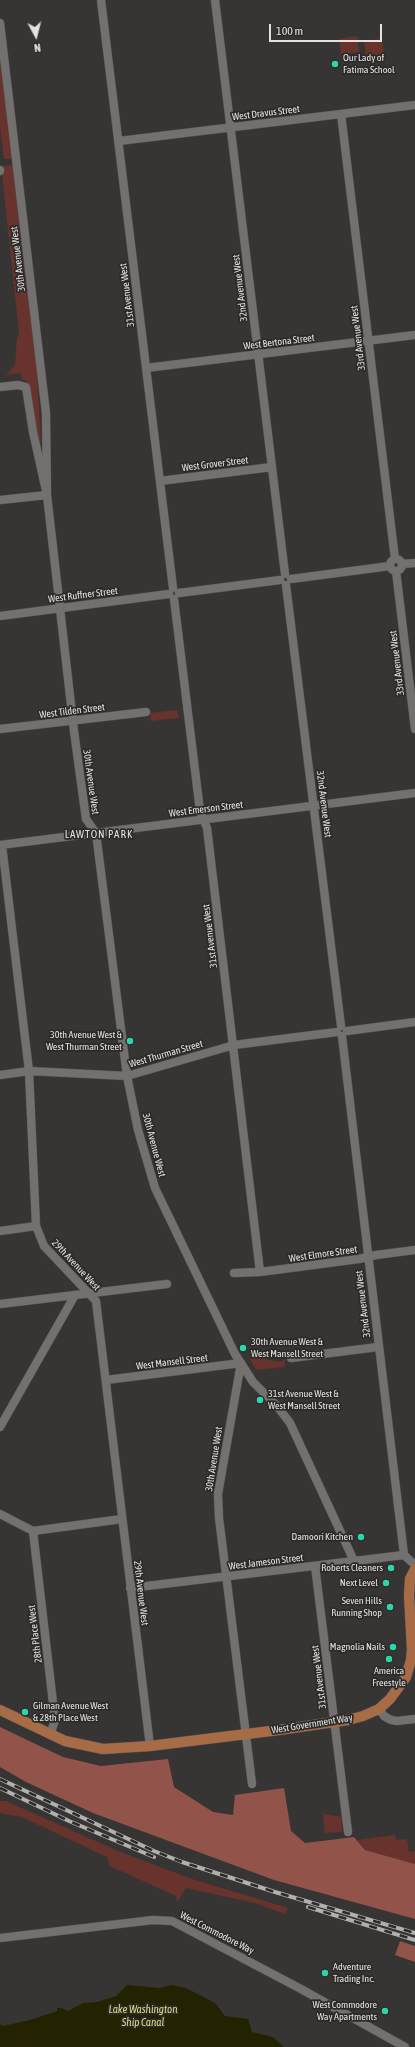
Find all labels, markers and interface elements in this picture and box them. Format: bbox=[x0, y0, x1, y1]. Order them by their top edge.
north arrow bbox=[16, 16, 56, 56]
scale bar bbox=[271, 16, 384, 42]
text: 100 m bbox=[276, 24, 303, 38]
text: N bbox=[34, 42, 41, 54]
place label: Our Lady of Fatima School bbox=[343, 52, 395, 76]
marker: Our Lady of Fatima School bbox=[330, 59, 340, 69]
street label: West Dravus Street bbox=[231, 103, 301, 123]
street label: 30th Avenue West bbox=[8, 226, 28, 292]
street label: 32nd Avenue West bbox=[230, 254, 250, 322]
street label: 31st Avenue West bbox=[117, 262, 137, 328]
street label: 33rd Avenue West bbox=[348, 305, 368, 371]
street label: West Bertona Street bbox=[243, 332, 315, 352]
street label: West Grover Street bbox=[181, 454, 249, 474]
street label: West Ruffner Street bbox=[47, 585, 119, 605]
street label: 33rd Avenue West bbox=[387, 630, 407, 696]
street label: West Tilden Street bbox=[39, 701, 105, 721]
street label: 30th Avenue West bbox=[81, 749, 101, 815]
street label: 32nd Avenue West bbox=[314, 770, 334, 838]
street label: West Emerson Street bbox=[168, 798, 244, 820]
district label: LAWTON PARK bbox=[65, 828, 133, 842]
street label: 31st Avenue West bbox=[200, 903, 220, 969]
place label: 30th Avenue West & West Thurman Street bbox=[46, 1029, 122, 1052]
marker: 30th Avenue West & West Thurman Street bbox=[125, 1036, 135, 1046]
street label: West Thurman Street bbox=[128, 1038, 204, 1070]
street label: 30th Avenue West bbox=[140, 1112, 168, 1178]
street label: 29th Avenue West bbox=[49, 1237, 103, 1293]
street label: West Elmore Street bbox=[288, 1243, 358, 1265]
street label: 32nd Avenue West bbox=[353, 1270, 373, 1338]
place label: 30th Avenue West & West Mansell Street bbox=[251, 1336, 323, 1360]
marker: 30th Avenue West & West Mansell Street bbox=[238, 1343, 248, 1353]
street label: West Mansell Street bbox=[135, 1352, 209, 1372]
place label: 31st Avenue West & West Mansell Street bbox=[268, 1388, 340, 1412]
marker: 31st Avenue West & West Mansell Street bbox=[255, 1395, 265, 1405]
street label: 30th Avenue West bbox=[203, 1426, 225, 1492]
place label: Damoori Kitchen bbox=[292, 1531, 353, 1543]
marker: Damoori Kitchen bbox=[356, 1532, 366, 1542]
street label: West Jameson Street bbox=[228, 1551, 304, 1573]
street label: 29th Avenue West bbox=[131, 1560, 151, 1626]
place label: Roberts Cleaners bbox=[321, 1562, 383, 1574]
marker: Roberts Cleaners bbox=[386, 1563, 396, 1573]
place label: Next Level bbox=[340, 1577, 378, 1589]
marker: Next Level bbox=[381, 1578, 391, 1588]
place label: Seven Hills Running Shop bbox=[331, 1595, 382, 1618]
marker: Seven Hills Running Shop bbox=[385, 1602, 395, 1612]
street label: 28th Place West bbox=[25, 1604, 45, 1664]
place label: Magnolia Nails bbox=[330, 1641, 385, 1653]
marker: Magnolia Nails bbox=[388, 1642, 398, 1652]
street label: 31st Avenue West bbox=[309, 1644, 329, 1710]
marker: America Freestyle bbox=[384, 1654, 394, 1664]
place label: America Freestyle bbox=[372, 1665, 406, 1688]
place label: Gilman Avenue West & 28th Place West bbox=[33, 1700, 108, 1724]
marker: Gilman Avenue West & 28th Place West bbox=[20, 1707, 30, 1717]
street label: West Government Way bbox=[271, 1712, 353, 1736]
street label: West Commodore Way bbox=[178, 1909, 256, 1957]
place label: Adventure Trading Inc. bbox=[333, 1961, 375, 1984]
marker: Adventure Trading Inc. bbox=[320, 1968, 330, 1978]
place label: West Commodore Way Apartments bbox=[313, 1999, 377, 2022]
water label: Lake Washington Ship Canal bbox=[108, 2003, 178, 2029]
marker: West Commodore Way Apartments bbox=[380, 2006, 390, 2016]

